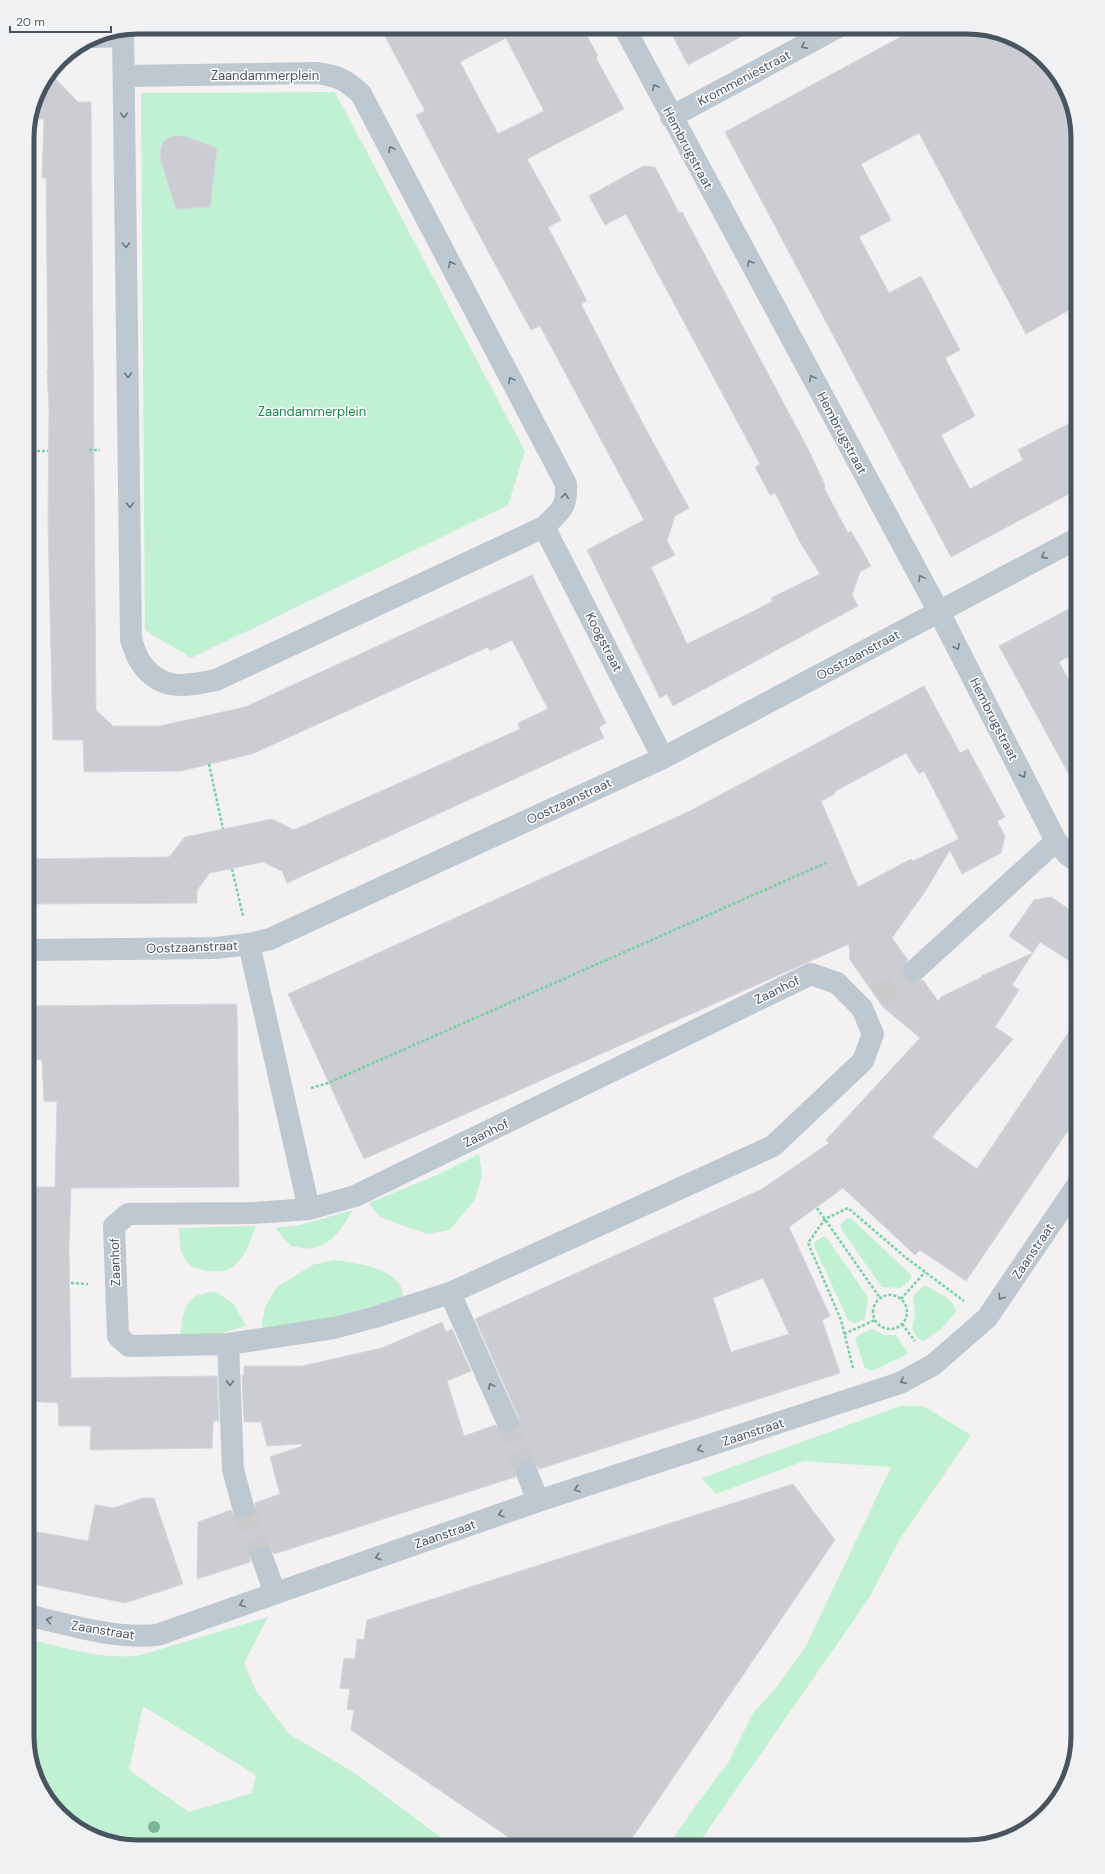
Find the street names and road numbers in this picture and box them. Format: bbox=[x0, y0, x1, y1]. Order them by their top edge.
street label: Krommeniestraat bbox=[694, 46, 794, 110]
street label: Zaandammerplein bbox=[211, 67, 319, 84]
street label: Hembrugstraat bbox=[659, 104, 717, 192]
street label: Hembrugstraat bbox=[813, 389, 871, 477]
street label: Koogstraat bbox=[582, 609, 626, 675]
street label: Oostzaanstraat bbox=[813, 626, 903, 684]
street label: Hembrugstraat bbox=[966, 675, 1022, 763]
street label: Oostzaanstraat bbox=[524, 774, 614, 828]
street label: Oostzaanstraat bbox=[146, 937, 238, 957]
street label: Zaanhof bbox=[752, 972, 803, 1008]
street label: Zaanhof bbox=[461, 1115, 512, 1151]
street label: Zaanstraat bbox=[1008, 1220, 1058, 1282]
street label: Zaanhof bbox=[106, 1237, 124, 1286]
street label: Zaanstraat bbox=[720, 1414, 786, 1450]
street label: Zaanstraat bbox=[412, 1516, 478, 1552]
street label: Zaanstraat bbox=[70, 1617, 136, 1643]

